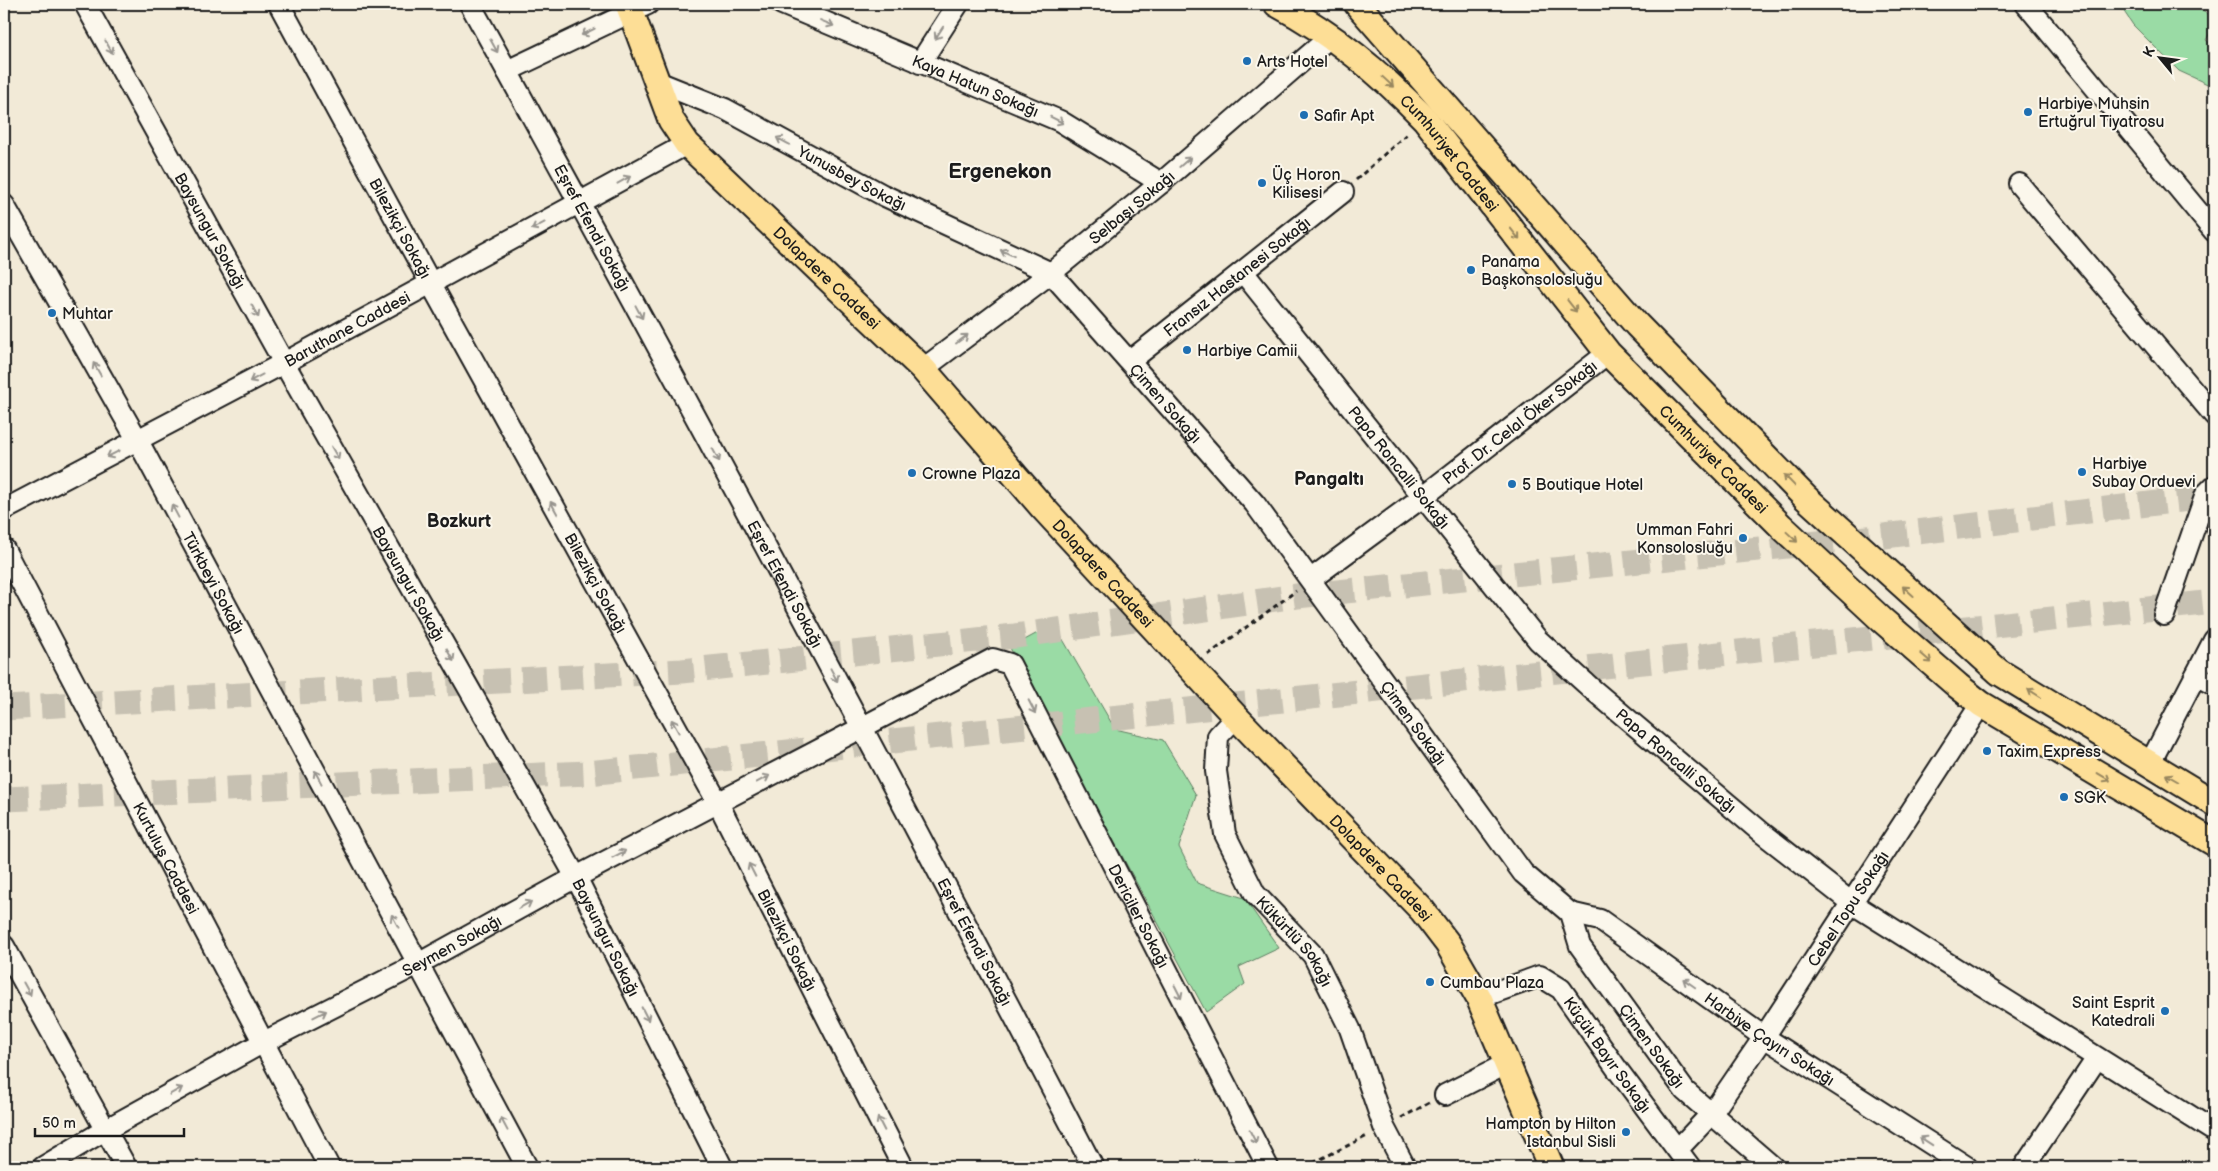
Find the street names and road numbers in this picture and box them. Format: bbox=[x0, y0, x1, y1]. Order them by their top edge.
street label: Kaya Hatun Sokağı bbox=[909, 52, 1041, 122]
street label: Cumhuriyet Caddesi bbox=[1395, 91, 1502, 216]
street label: Yunusbey Sokağı bbox=[793, 142, 909, 215]
street label: Eşref Efendi Sokağı bbox=[549, 162, 634, 295]
street label: Selbaşı Sokağı bbox=[1086, 168, 1179, 249]
street label: Baysungur Sokağı bbox=[170, 170, 249, 292]
street label: Bilezikçi Sokağı bbox=[364, 175, 434, 282]
street label: Fransız Hastanesi Sokağı bbox=[1160, 214, 1315, 342]
street label: Dolapdere Caddesi bbox=[769, 223, 883, 334]
street label: Baruthane Caddesi bbox=[282, 288, 414, 372]
street label: Prof. Dr. Celal Öker Sokağı bbox=[1439, 357, 1601, 489]
street label: Çimen Sokağı bbox=[1125, 361, 1205, 448]
street label: Cumhuriyet Caddesi bbox=[1655, 402, 1771, 518]
street label: Papa Roncalli Sokağı bbox=[1343, 403, 1453, 533]
street label: Dolapdere Caddesi bbox=[1048, 516, 1157, 632]
street label: Eşref Efendi Sokağı bbox=[742, 518, 826, 651]
street label: Baysungur Sokağı bbox=[368, 523, 448, 645]
street label: Türkbeyi Sokağı bbox=[178, 529, 248, 637]
street label: Bilezikçi Sokağı bbox=[560, 530, 630, 637]
street label: Çimen Sokağı bbox=[1376, 678, 1450, 769]
street label: Papa Roncalli Sokağı bbox=[1611, 705, 1739, 818]
street label: Kurtuluş Caddesi bbox=[128, 800, 202, 918]
street label: Dolapdere Caddesi bbox=[1325, 812, 1435, 926]
street label: Cebel Topu Sokağı bbox=[1804, 848, 1894, 971]
street label: Dericiler Sokağı bbox=[1103, 861, 1172, 971]
street label: Eşref Efendi Sokağı bbox=[932, 875, 1015, 1009]
street label: Baysungur Sokağı bbox=[567, 876, 643, 1000]
street label: Bilezikçi Sokağı bbox=[752, 886, 820, 994]
street label: Kükürtlü Sokağı bbox=[1251, 893, 1335, 990]
street label: Seymen Sokağı bbox=[399, 912, 505, 981]
street label: Harbiye Çayırı Sokağı bbox=[1700, 989, 1838, 1091]
street label: Küçük Bayır Sokağı bbox=[1559, 994, 1654, 1117]
street label: Çimen Sokağı bbox=[1614, 1001, 1688, 1092]

